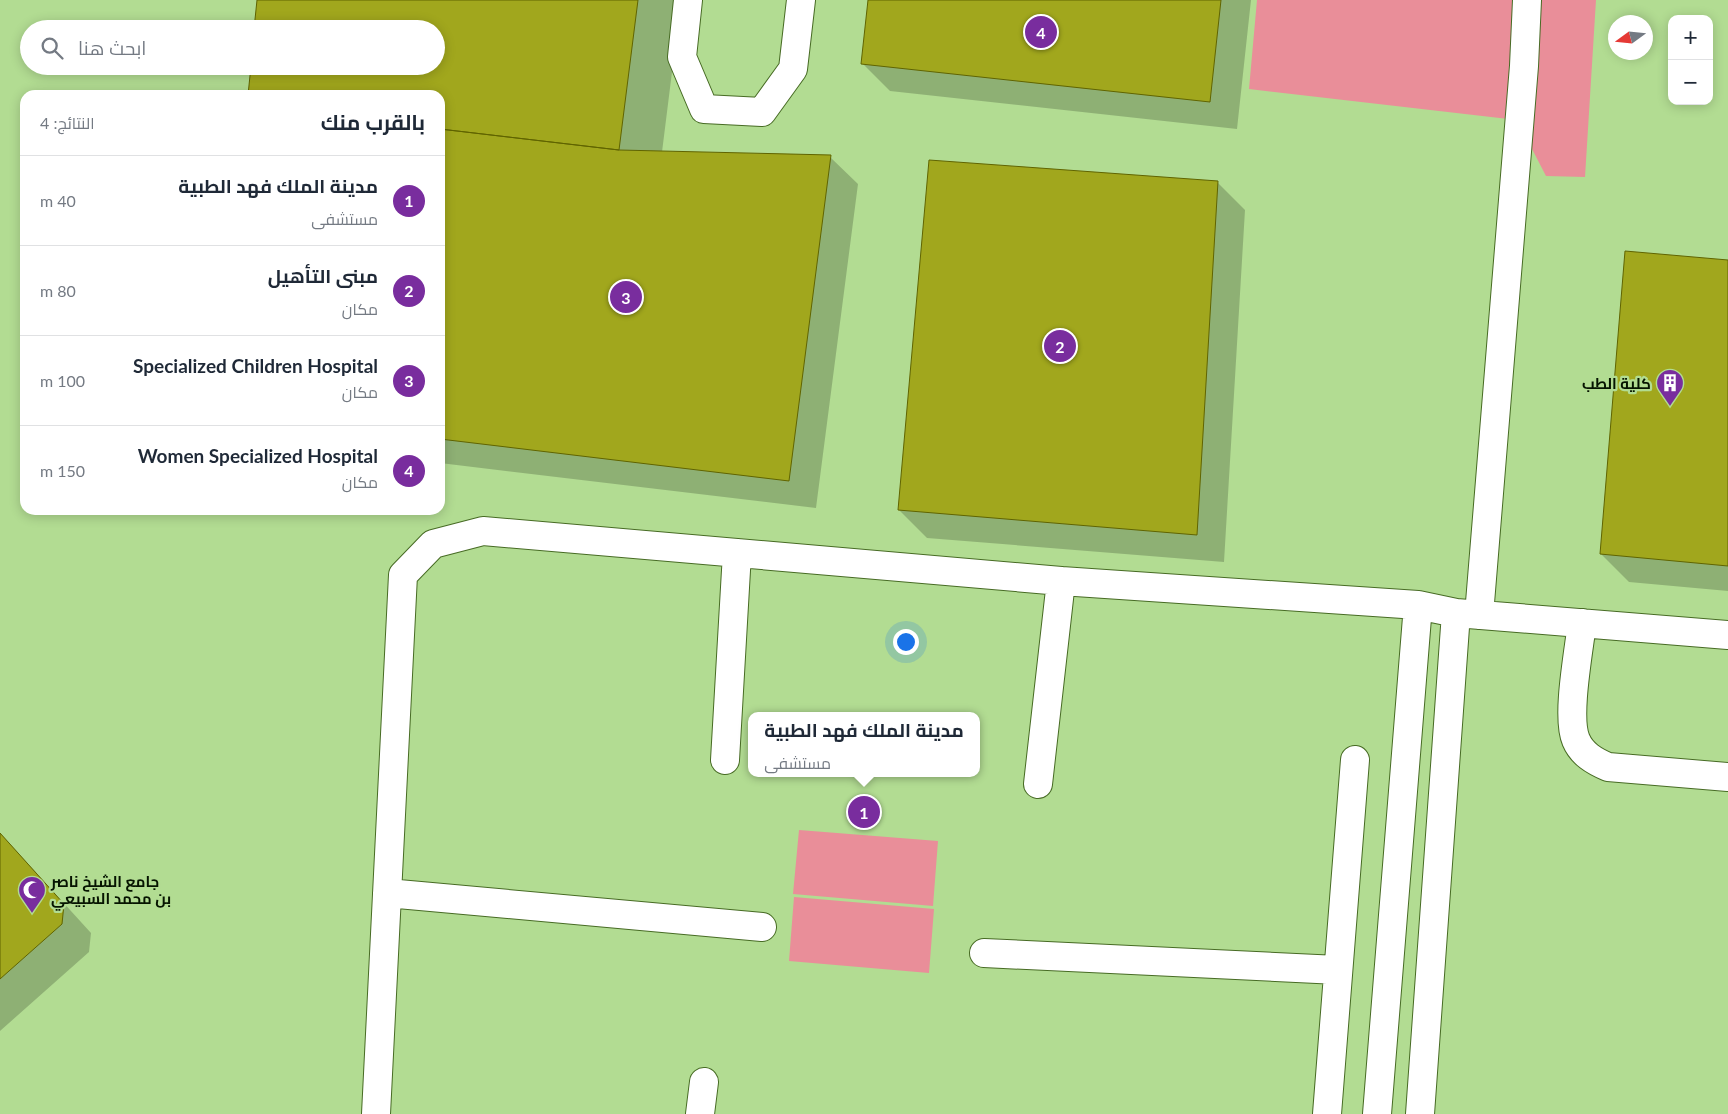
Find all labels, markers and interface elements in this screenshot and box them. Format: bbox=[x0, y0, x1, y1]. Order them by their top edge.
pin: 4 bbox=[1025, 13, 1057, 51]
north arrow bbox=[1608, 15, 1653, 60]
map controls bbox=[1668, 15, 1713, 105]
button: + bbox=[1668, 15, 1713, 60]
search box bbox=[20, 20, 445, 75]
icon: search bbox=[38, 34, 66, 62]
text: ابحث هنا bbox=[78, 36, 146, 59]
button: − bbox=[1668, 60, 1713, 105]
text: بالقرب منك bbox=[321, 109, 425, 134]
text: النتائج: 4 bbox=[40, 113, 95, 132]
text: مدينة الملك فهد الطبية bbox=[178, 174, 378, 197]
text: 40 m bbox=[40, 191, 76, 210]
text: 1 bbox=[404, 191, 414, 210]
text: مستشفى bbox=[311, 209, 378, 228]
text: مبنى التأهيل bbox=[268, 264, 378, 287]
pin: 3 bbox=[610, 278, 642, 316]
text: 80 m bbox=[40, 281, 76, 300]
text: 2 bbox=[404, 281, 414, 300]
text: مكان bbox=[342, 299, 378, 318]
pin: 2 bbox=[1044, 327, 1076, 365]
text: Specialized Children Hospital bbox=[133, 354, 378, 377]
building icon: كلية الطب bbox=[1655, 368, 1685, 407]
text: 100 m bbox=[40, 371, 85, 390]
text: 3 bbox=[404, 371, 414, 390]
place label: كلية الطب bbox=[1582, 374, 1651, 392]
text: مكان bbox=[342, 382, 378, 401]
text: Women Specialized Hospital bbox=[138, 444, 378, 467]
text: 150 m bbox=[40, 461, 85, 480]
text: 4 bbox=[404, 461, 414, 480]
text: مكان bbox=[342, 472, 378, 491]
your location bbox=[893, 629, 919, 655]
popup bbox=[748, 712, 980, 777]
text: مدينة الملك فهد الطبية bbox=[764, 718, 964, 741]
text: مستشفى bbox=[764, 753, 831, 772]
pin: 1 bbox=[848, 793, 880, 831]
place label: جامع الشيخ ناصر بن محمد السبيعي bbox=[50, 872, 171, 911]
mosque icon: جامع الشيخ ناصر بن محمد السبيعي bbox=[17, 875, 47, 914]

